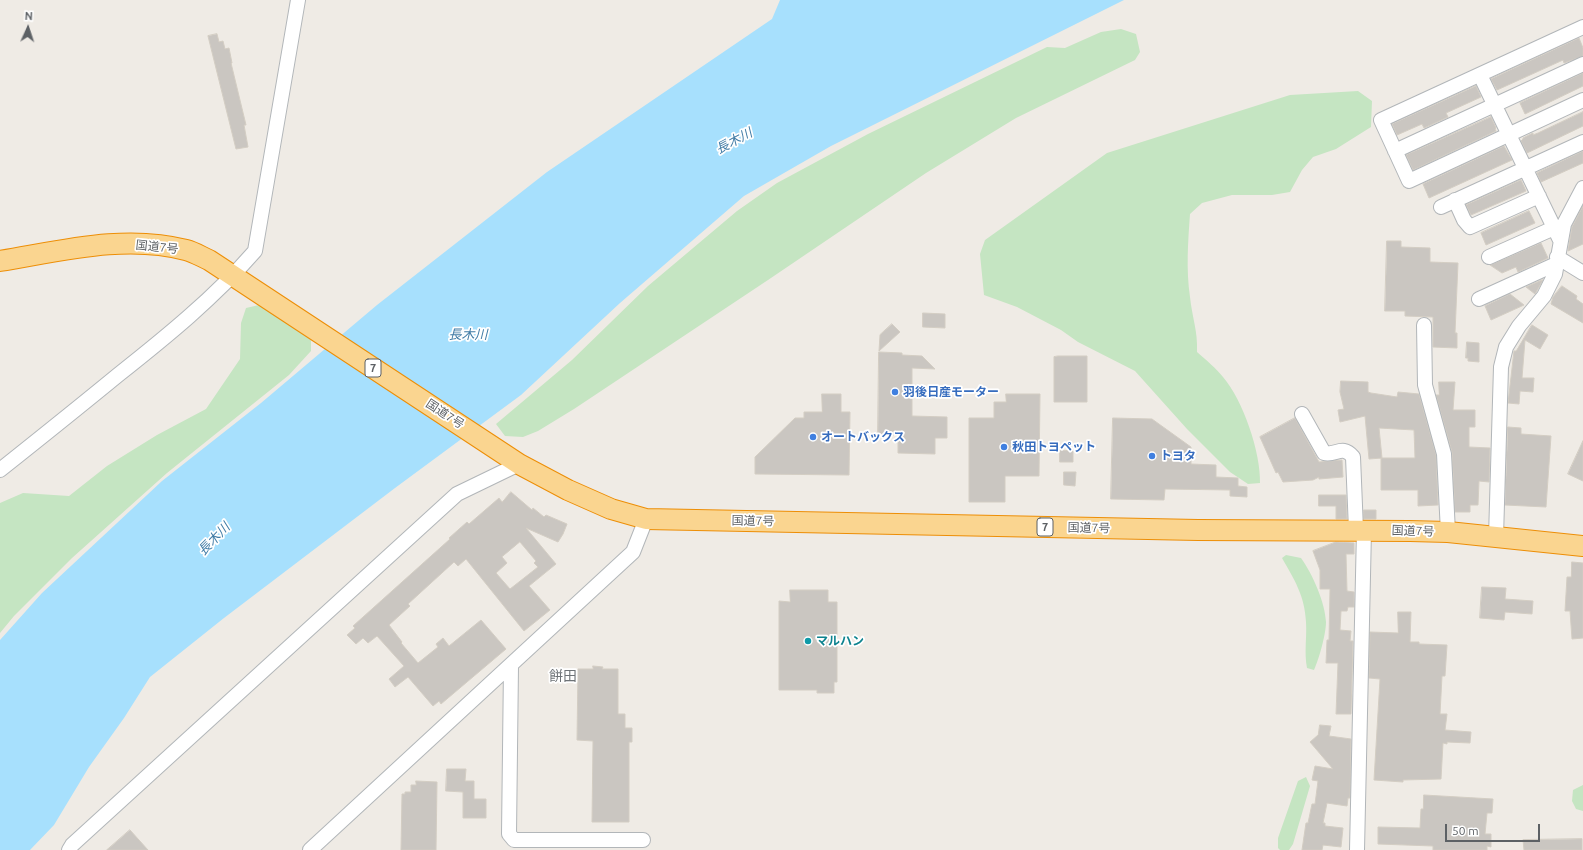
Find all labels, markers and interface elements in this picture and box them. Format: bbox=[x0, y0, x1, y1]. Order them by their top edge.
north arrow bbox=[8, 8, 48, 48]
text: N bbox=[24, 10, 33, 22]
water label: 長木川 bbox=[713, 125, 755, 157]
street label: 国道7号 bbox=[135, 238, 179, 256]
water label: 長木川 bbox=[449, 327, 487, 343]
road number: 7 bbox=[365, 359, 381, 377]
place label: 羽後日産モーター bbox=[903, 385, 999, 399]
marker: 羽後日産モーター bbox=[890, 387, 900, 397]
street label: 国道7号 bbox=[423, 396, 467, 432]
place label: オートバックス bbox=[821, 430, 905, 444]
marker: オートバックス bbox=[808, 432, 818, 442]
place label: 秋田トヨペット bbox=[1012, 440, 1096, 454]
marker: 秋田トヨペット bbox=[999, 442, 1009, 452]
place label: トヨタ bbox=[1160, 449, 1196, 463]
marker: トヨタ bbox=[1147, 451, 1157, 461]
street label: 国道7号 bbox=[731, 513, 775, 529]
road number: 7 bbox=[1037, 518, 1053, 536]
water label: 長木川 bbox=[195, 520, 233, 558]
street label: 国道7号 bbox=[1067, 520, 1111, 536]
street label: 国道7号 bbox=[1391, 523, 1435, 539]
place label: マルハン bbox=[816, 634, 864, 648]
marker: マルハン bbox=[803, 636, 813, 646]
district label: 餅田 bbox=[549, 668, 577, 684]
scale bar bbox=[1447, 816, 1542, 842]
text: 50 m bbox=[1452, 824, 1479, 837]

